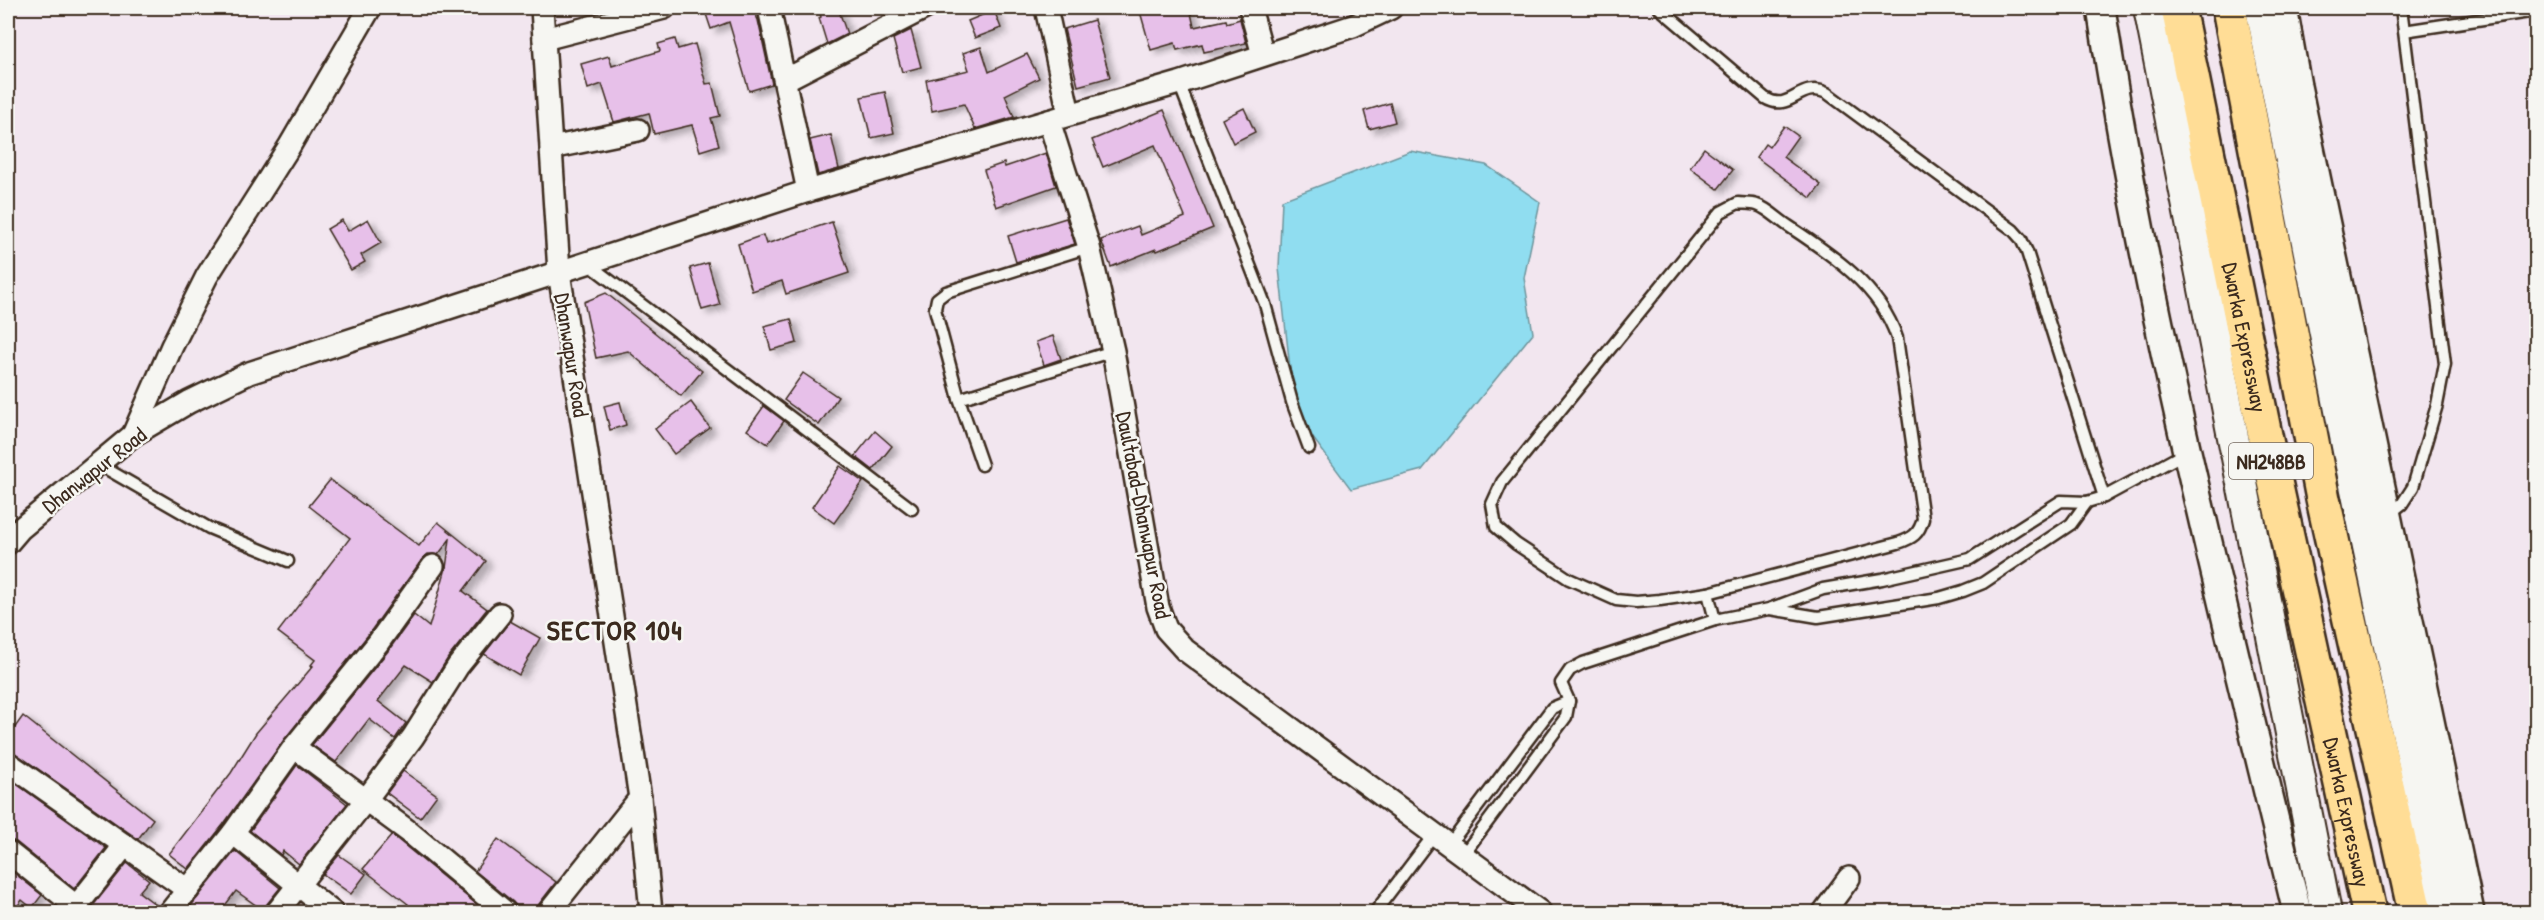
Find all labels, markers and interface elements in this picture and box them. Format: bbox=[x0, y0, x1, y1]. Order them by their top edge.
street label: Dwarka Expressway bbox=[2215, 260, 2275, 415]
street label: Dhanwapur Road bbox=[547, 291, 597, 419]
street label: Daultabad-Dhanwapur Road bbox=[1109, 409, 1179, 621]
street label: Dhanwapur Road bbox=[36, 419, 153, 520]
road number: NH248BB bbox=[2229, 443, 2313, 479]
district label: SECTOR 104 bbox=[547, 611, 683, 649]
street label: Dwarka Expressway bbox=[2316, 735, 2378, 890]

